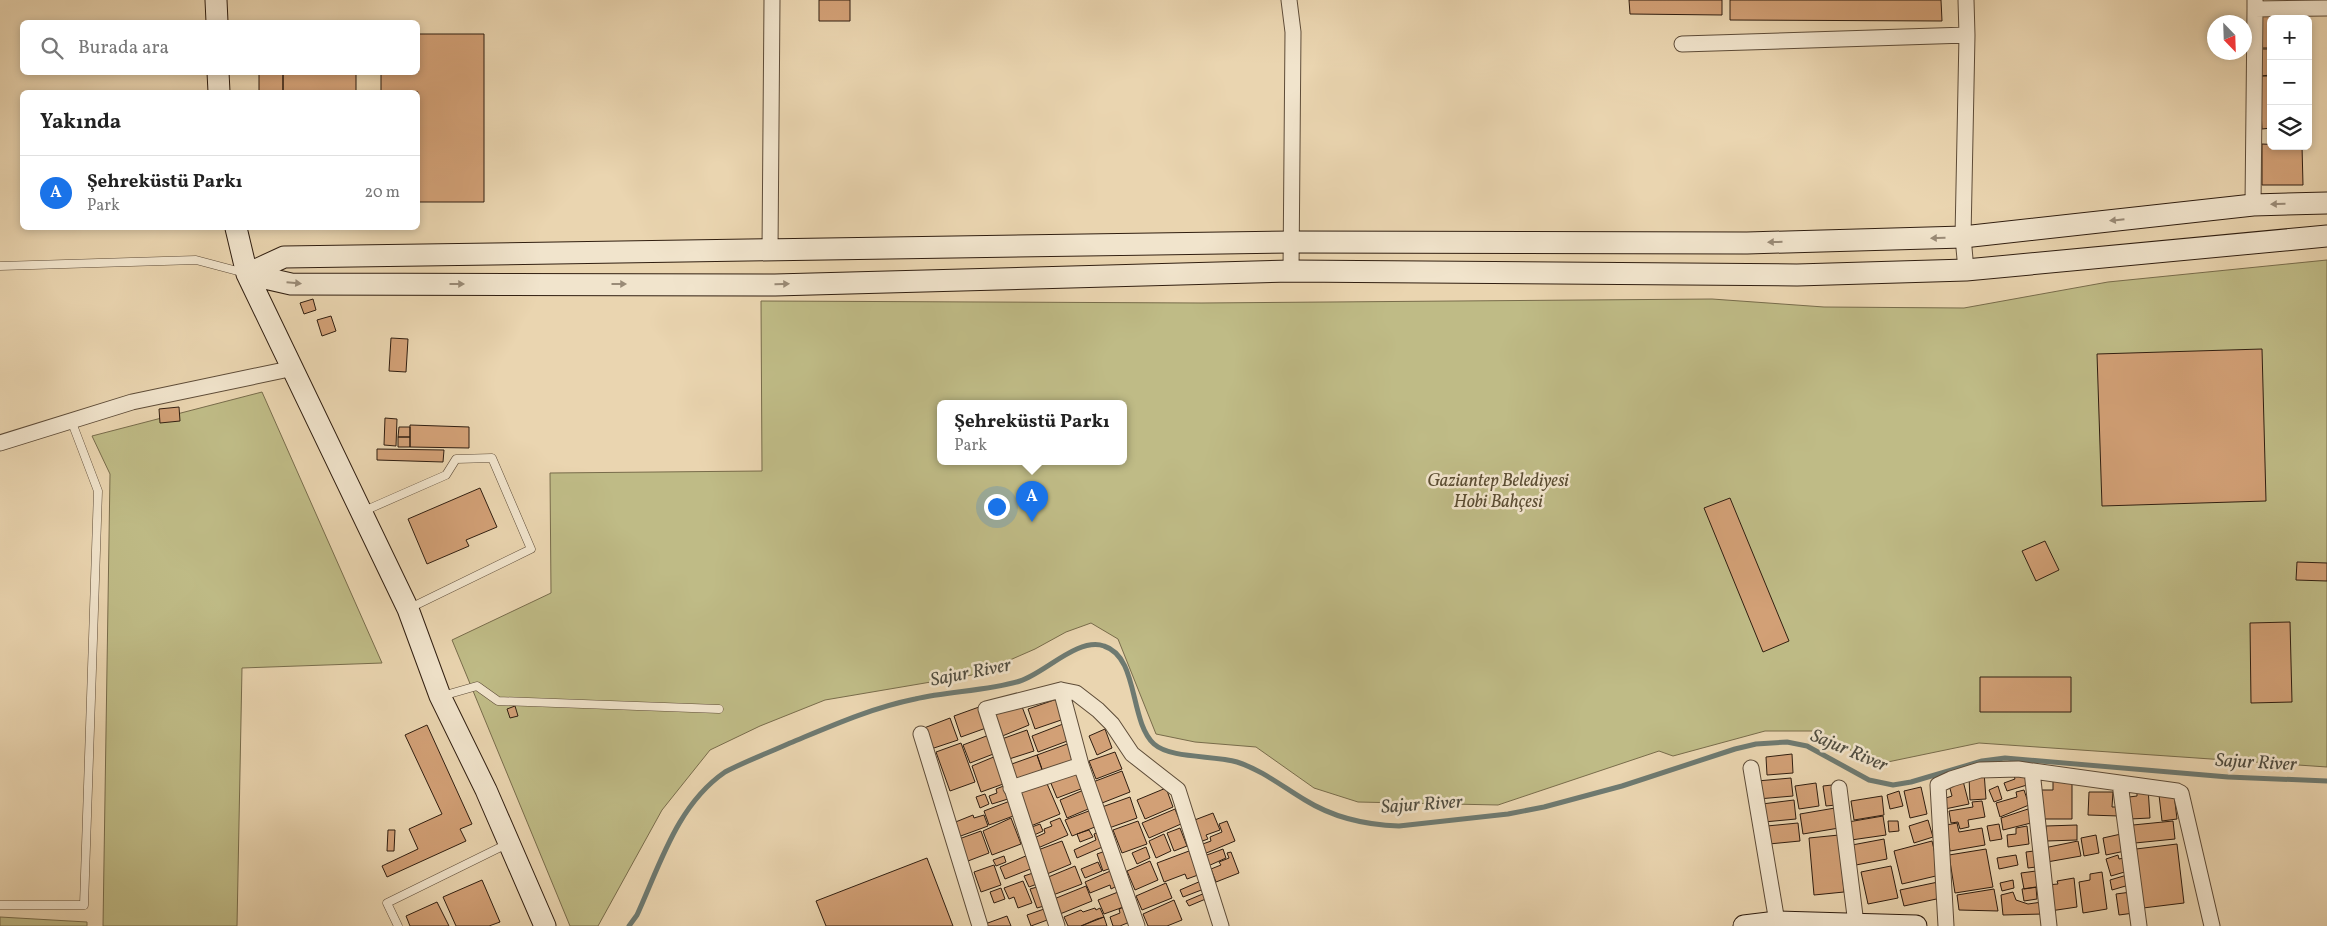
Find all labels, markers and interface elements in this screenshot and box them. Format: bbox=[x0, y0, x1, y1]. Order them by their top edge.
north arrow bbox=[2207, 15, 2252, 60]
map controls bbox=[2267, 15, 2312, 150]
button: + bbox=[2267, 15, 2312, 60]
search box bbox=[20, 20, 420, 75]
icon: search bbox=[38, 34, 66, 62]
text: Burada ara bbox=[78, 35, 169, 61]
button: − bbox=[2267, 60, 2312, 105]
button: layers bbox=[2267, 105, 2312, 150]
text: Yakında bbox=[40, 108, 121, 137]
text: Şehreküstü Parkı bbox=[87, 169, 242, 195]
text: A bbox=[50, 182, 62, 204]
text: 20 m bbox=[365, 182, 400, 204]
text: Park bbox=[87, 195, 120, 217]
one-way arrow bbox=[2270, 201, 2286, 209]
one-way arrow bbox=[2108, 216, 2124, 224]
one-way arrow bbox=[1929, 234, 1945, 242]
one-way arrow bbox=[1767, 238, 1783, 246]
one-way arrow bbox=[287, 280, 303, 288]
one-way arrow bbox=[449, 280, 465, 288]
one-way arrow bbox=[611, 280, 627, 288]
one-way arrow bbox=[774, 280, 790, 288]
popup bbox=[937, 400, 1127, 465]
text: Şehreküstü Parkı bbox=[954, 409, 1110, 435]
text: Park bbox=[954, 435, 987, 457]
park label: Gaziantep Belediyesi Hobi Bahçesi bbox=[1427, 469, 1569, 515]
pin: A bbox=[1016, 481, 1048, 522]
your location bbox=[984, 494, 1010, 520]
water label: Sajur River bbox=[928, 652, 1014, 694]
water label: Sajur River bbox=[1806, 723, 1892, 779]
water label: Sajur River bbox=[2215, 748, 2298, 778]
water label: Sajur River bbox=[1380, 789, 1465, 821]

